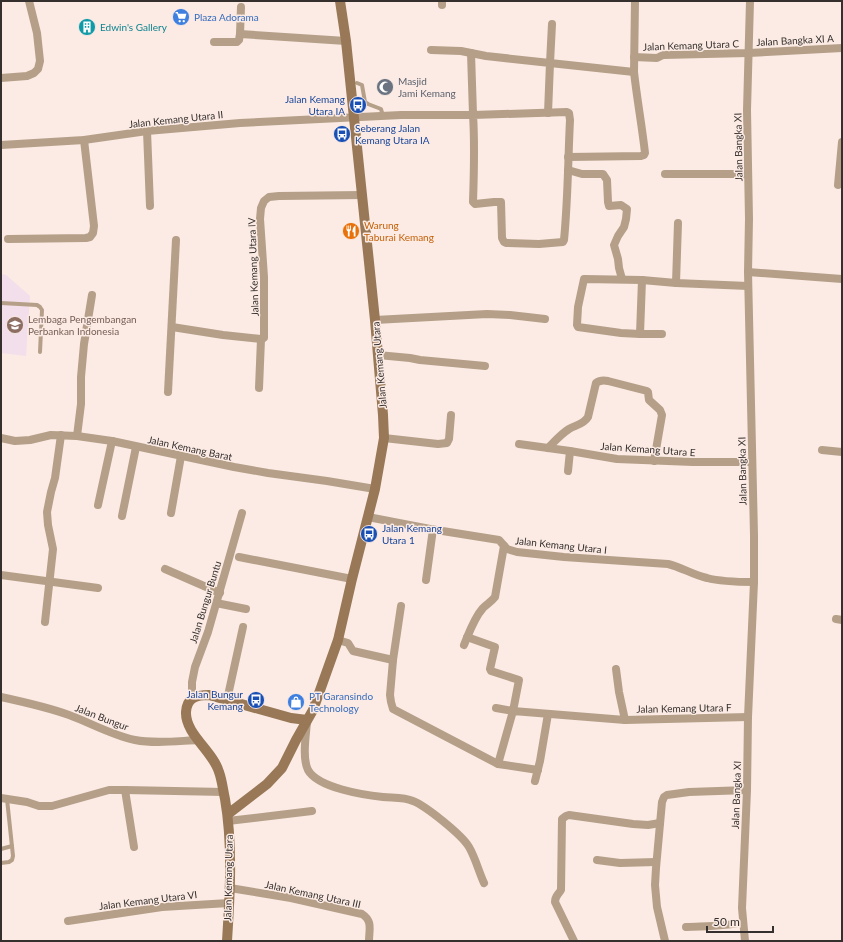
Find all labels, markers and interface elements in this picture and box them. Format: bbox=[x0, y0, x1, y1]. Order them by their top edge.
supermarket icon: Plaza Adorama bbox=[171, 7, 191, 27]
place label: Plaza Adorama bbox=[194, 11, 259, 23]
building icon: Edwin's Gallery bbox=[77, 17, 97, 37]
place label: Edwin's Gallery bbox=[100, 21, 168, 33]
street label: Jalan Bangka XI A bbox=[756, 32, 834, 48]
street label: Jalan Kemang Utara C bbox=[643, 37, 740, 53]
place label: Masjid Jami Kemang bbox=[398, 75, 456, 99]
mosque icon: Masjid Jami Kemang bbox=[375, 77, 395, 97]
place label: Jalan Kemang Utara IA bbox=[285, 93, 345, 117]
bus stop icon: Jalan Kemang Utara IA bbox=[348, 95, 368, 115]
street label: Jalan Kemang Utara II bbox=[128, 108, 224, 130]
street label: Jalan Bangka XI bbox=[731, 113, 745, 181]
place label: Seberang Jalan Kemang Utara IA bbox=[355, 122, 430, 146]
bus stop icon: Seberang Jalan Kemang Utara IA bbox=[332, 124, 352, 144]
street label: Jalan Kemang Utara IV bbox=[245, 217, 261, 317]
place label: Warung Taburai Kemang bbox=[364, 219, 434, 243]
restaurant icon: Warung Taburai Kemang bbox=[341, 221, 361, 241]
place label: Lembaga Pengembangan Perbankan Indonesia bbox=[28, 313, 137, 337]
school or university icon: Lembaga Pengembangan Perbankan Indonesia bbox=[5, 315, 25, 335]
street label: Jalan Kemang Utara bbox=[369, 321, 389, 409]
street label: Jalan Kemang Barat bbox=[147, 433, 234, 463]
street label: Jalan Bangka XI bbox=[735, 437, 749, 505]
street label: Jalan Kemang Utara E bbox=[600, 440, 696, 458]
place label: Jalan Kemang Utara 1 bbox=[382, 522, 442, 546]
bus stop icon: Jalan Kemang Utara 1 bbox=[359, 524, 379, 544]
street label: Jalan Kemang Utara I bbox=[515, 534, 607, 556]
street label: Jalan Bungur Buntu bbox=[187, 559, 223, 645]
place label: Jalan Bungur Kemang bbox=[187, 688, 243, 712]
bus stop icon: Jalan Bungur Kemang bbox=[246, 690, 266, 710]
place label: PT Garansindo Technology bbox=[309, 690, 373, 714]
shop icon: PT Garansindo Technology bbox=[286, 692, 306, 712]
street label: Jalan Bungur bbox=[74, 701, 131, 733]
street label: Jalan Kemang Utara F bbox=[636, 701, 732, 715]
street label: Jalan Bangka XI bbox=[729, 761, 743, 829]
street label: Jalan Kemang Utara bbox=[221, 834, 235, 922]
street label: Jalan Kemang Utara III bbox=[264, 878, 362, 910]
street label: Jalan Kemang Utara VI bbox=[98, 888, 198, 912]
scale bar bbox=[707, 908, 773, 934]
text: 50 m bbox=[713, 914, 740, 929]

